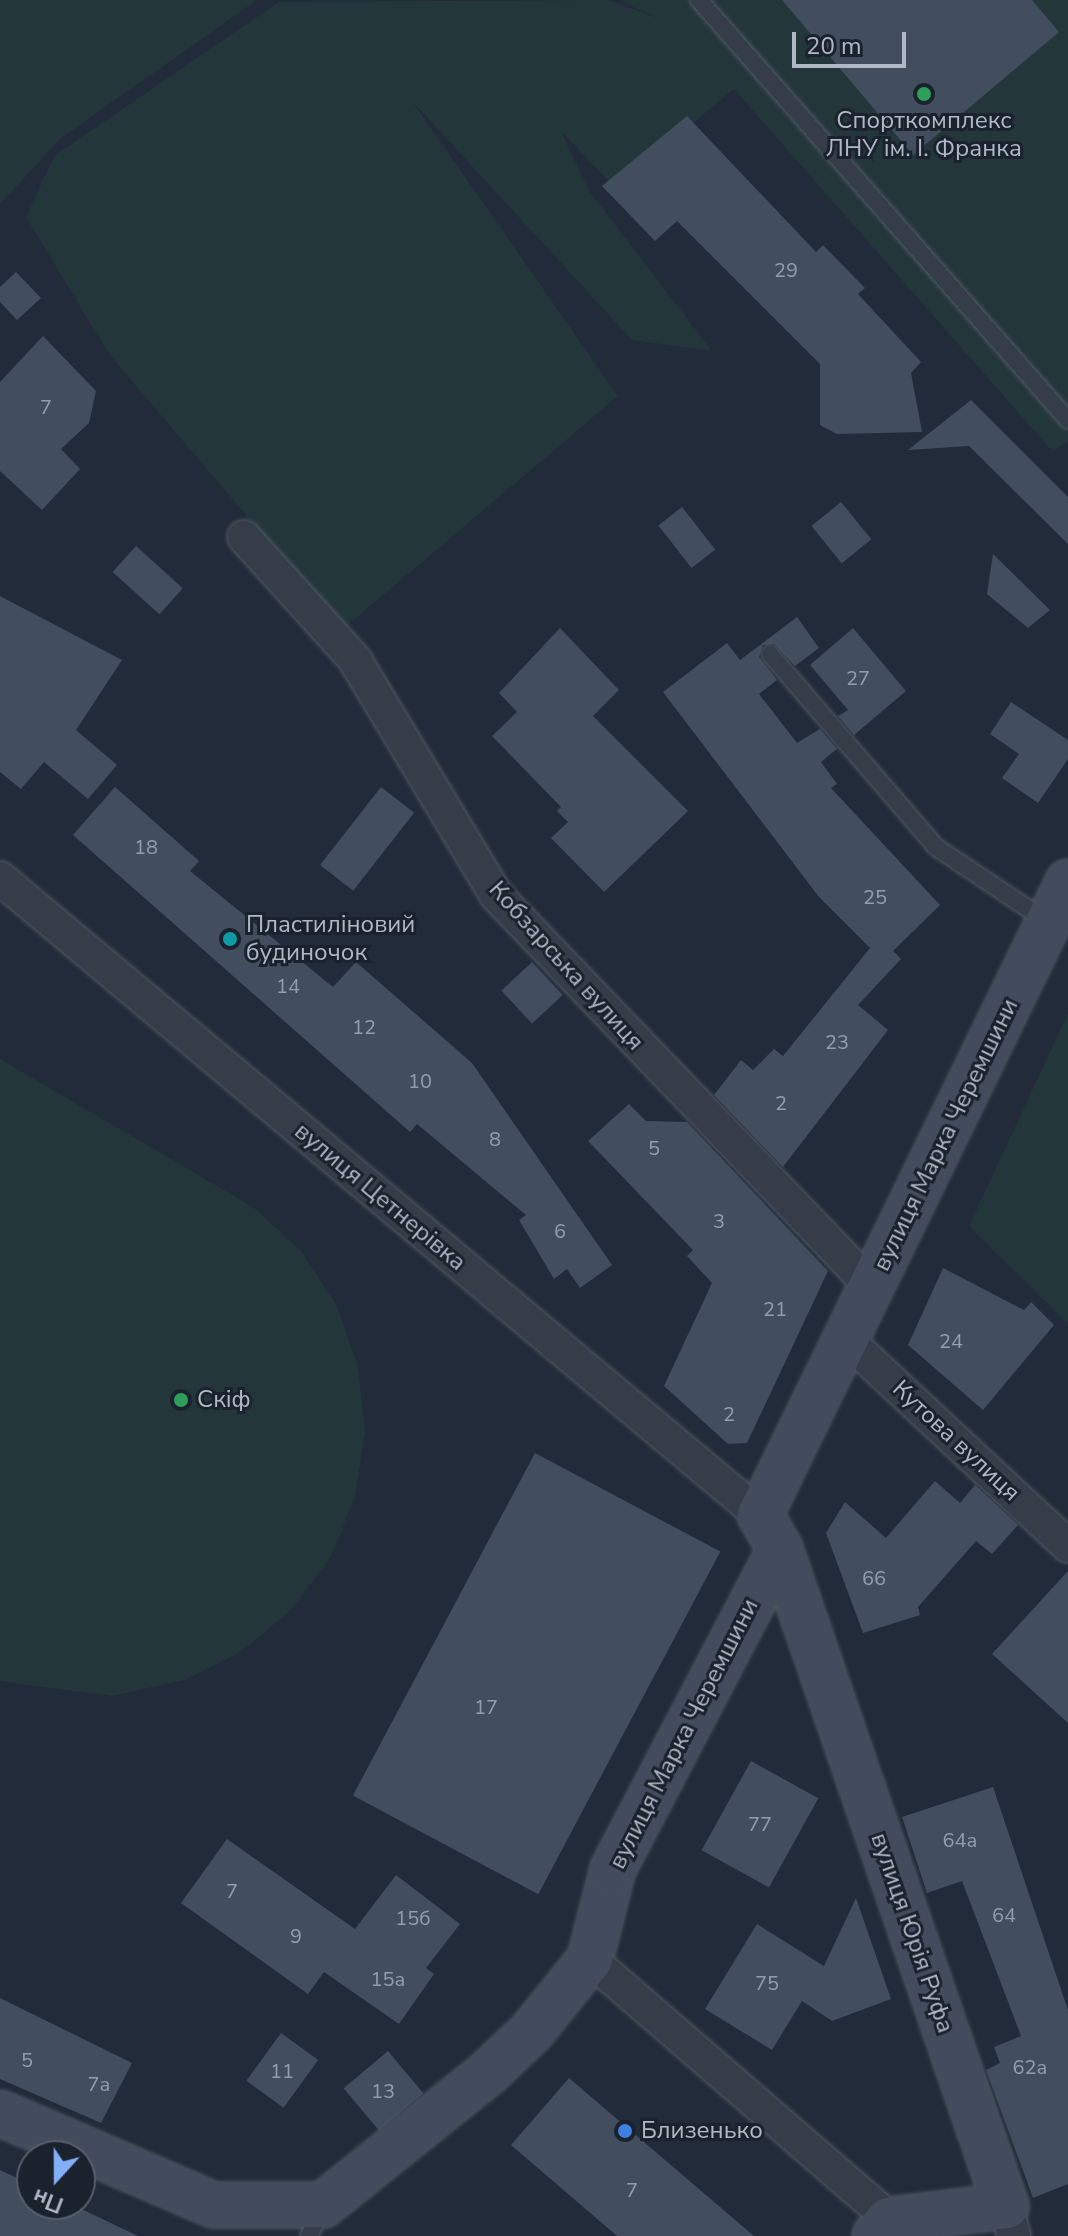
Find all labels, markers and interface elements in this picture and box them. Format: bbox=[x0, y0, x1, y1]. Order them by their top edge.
scale bar bbox=[796, 16, 910, 66]
text: 20 m bbox=[806, 30, 862, 62]
marker: Спорткомплекс ЛНУ ім. І. Франка bbox=[915, 85, 933, 103]
place label: Спорткомплекс ЛНУ ім. І. Франка bbox=[826, 107, 1022, 163]
house number: 29 bbox=[774, 258, 798, 282]
house number: 7 bbox=[40, 395, 52, 419]
house number: 27 bbox=[846, 666, 870, 690]
house number: 18 bbox=[134, 835, 158, 859]
street label: Кобзарська вулиця bbox=[483, 876, 649, 1056]
house number: 25 bbox=[863, 885, 887, 909]
place label: Пластиліновий будиночок bbox=[246, 911, 415, 967]
marker: Пластиліновий будиночок bbox=[221, 930, 239, 948]
house number: 14 bbox=[276, 974, 300, 998]
street label: вулиця Марка Черемшини bbox=[867, 994, 1025, 1276]
house number: 12 bbox=[352, 1015, 376, 1039]
house number: 23 bbox=[825, 1030, 849, 1054]
house number: 10 bbox=[408, 1069, 432, 1093]
house number: 2 bbox=[775, 1091, 787, 1115]
street label: вулиця Цетнерівка bbox=[289, 1117, 471, 1277]
house number: 8 bbox=[489, 1127, 501, 1151]
house number: 5 bbox=[648, 1136, 660, 1160]
house number: 3 bbox=[713, 1209, 725, 1233]
house number: 6 bbox=[554, 1219, 566, 1243]
house number: 21 bbox=[763, 1297, 787, 1321]
house number: 24 bbox=[939, 1329, 963, 1353]
street label: Кутова вулиця bbox=[886, 1375, 1026, 1507]
place label: Скіф bbox=[197, 1386, 251, 1414]
marker: Скіф bbox=[172, 1391, 190, 1409]
house number: 2 bbox=[723, 1402, 735, 1426]
house number: 66 bbox=[862, 1566, 886, 1590]
street label: вулиця Марка Черемшини bbox=[603, 1594, 765, 1874]
house number: 17 bbox=[474, 1695, 498, 1719]
house number: 77 bbox=[748, 1812, 772, 1836]
house number: 64а bbox=[943, 1828, 977, 1852]
street label: вулиця Юрія Руфа bbox=[864, 1829, 960, 2037]
house number: 7 bbox=[226, 1879, 238, 1903]
house number: 64 bbox=[992, 1903, 1016, 1927]
house number: 15б bbox=[395, 1906, 431, 1930]
house number: 9 bbox=[290, 1924, 302, 1948]
house number: 15а bbox=[371, 1967, 405, 1991]
house number: 75 bbox=[755, 1971, 779, 1995]
house number: 5 bbox=[21, 2048, 33, 2072]
house number: 62а bbox=[1013, 2055, 1047, 2079]
house number: 11 bbox=[270, 2059, 294, 2083]
house number: 7а bbox=[88, 2072, 110, 2096]
house number: 13 bbox=[371, 2079, 395, 2103]
place label: Близенько bbox=[641, 2117, 763, 2145]
marker: Близенько bbox=[616, 2122, 634, 2140]
north arrow bbox=[16, 2140, 96, 2220]
house number: 7 bbox=[626, 2178, 638, 2202]
text: Пн bbox=[29, 2181, 68, 2220]

